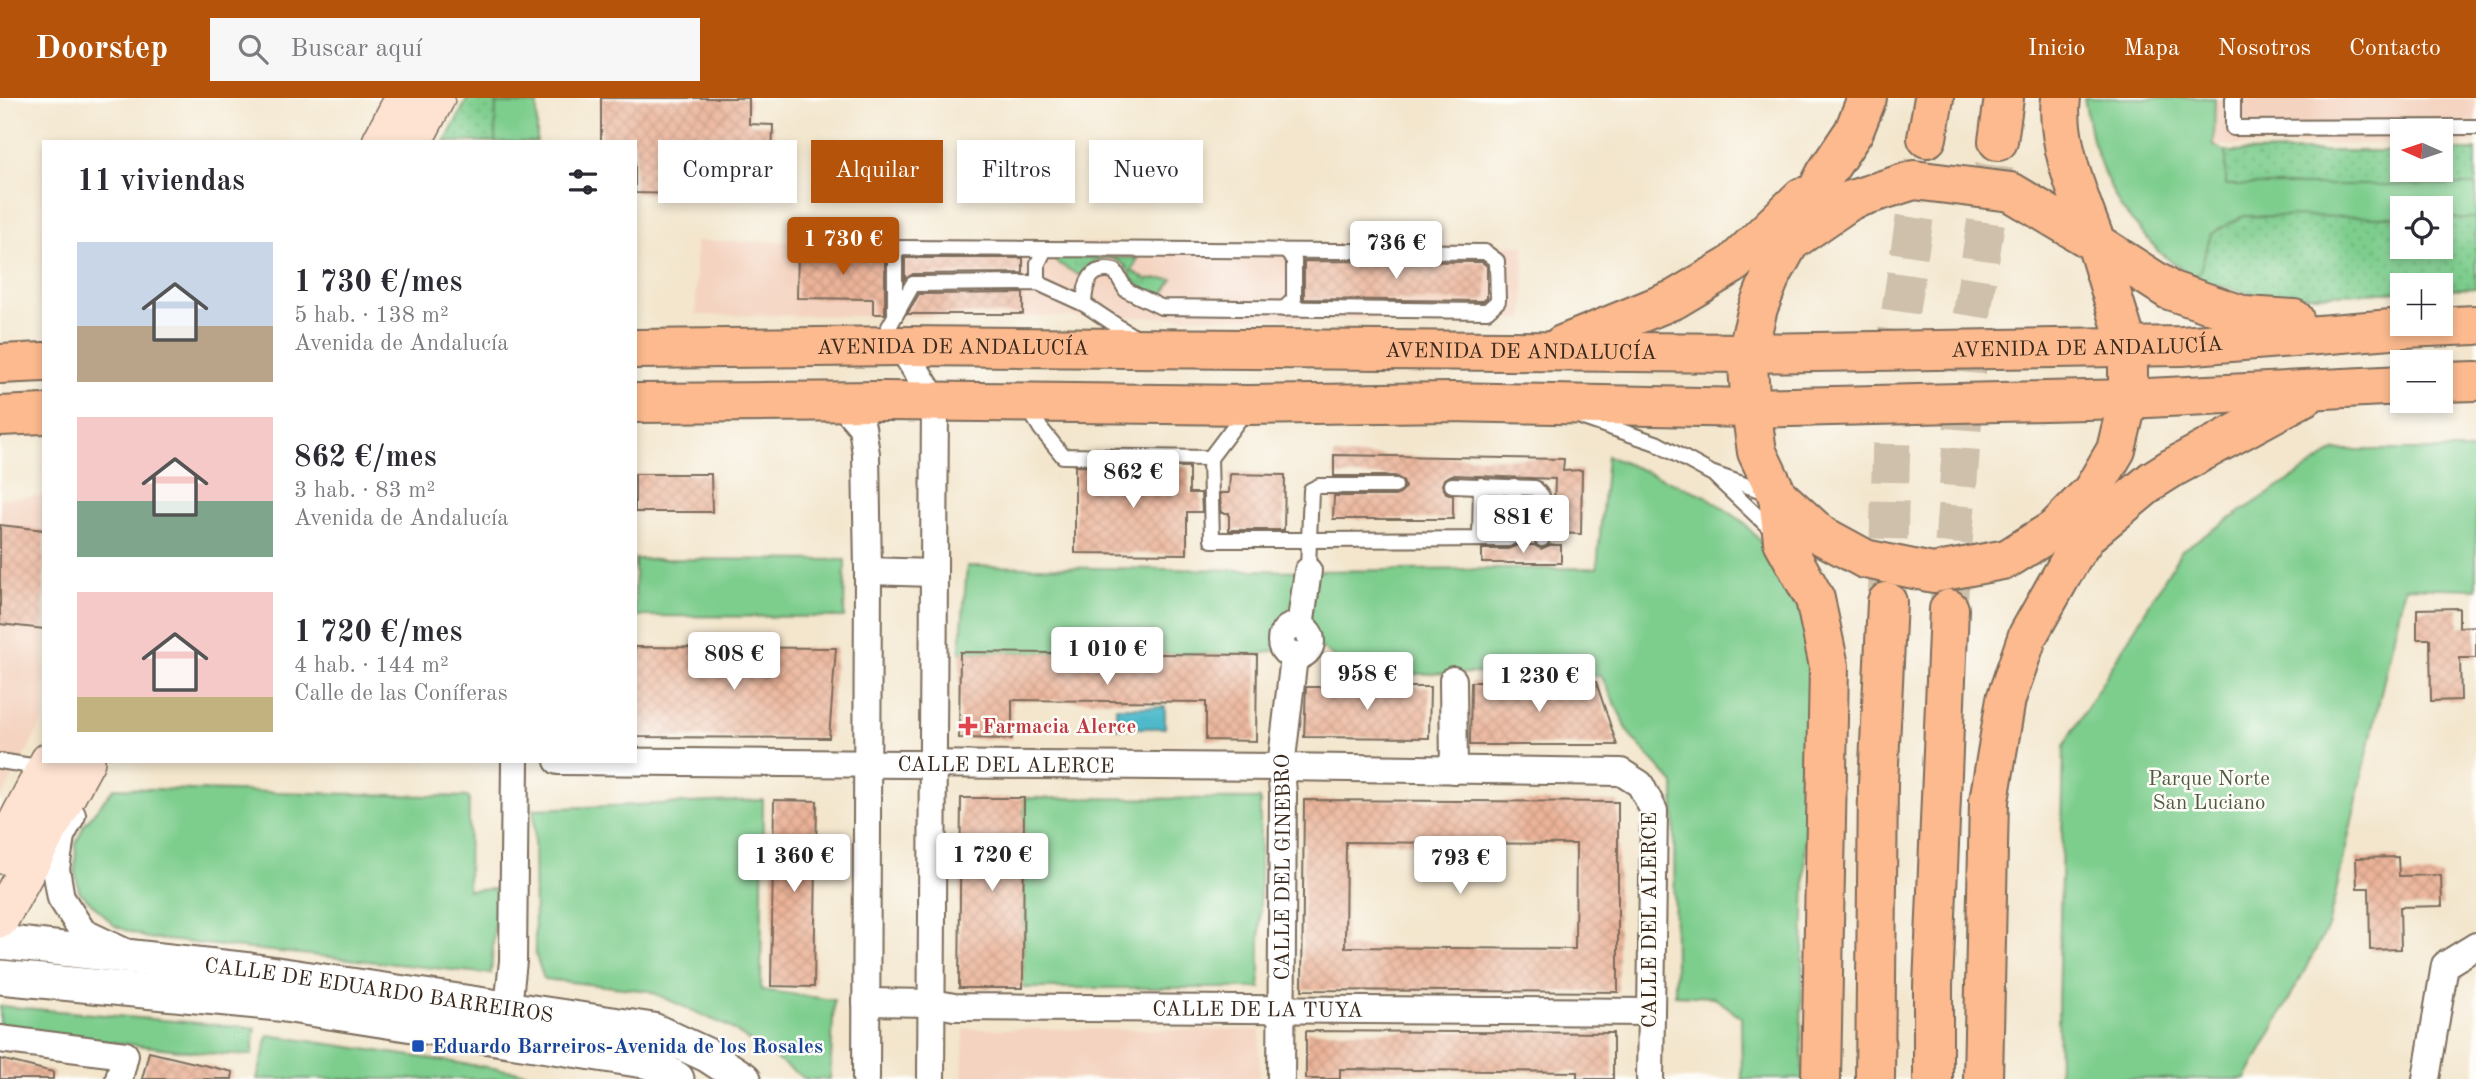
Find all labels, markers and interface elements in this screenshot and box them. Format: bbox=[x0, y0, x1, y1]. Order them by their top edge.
search box bbox=[210, 18, 700, 81]
icon: search bbox=[234, 30, 272, 68]
text: Doorstep bbox=[35, 33, 168, 66]
text: Buscar aquí bbox=[290, 36, 422, 62]
text: Inicio bbox=[2028, 37, 2086, 61]
text: Mapa bbox=[2124, 37, 2180, 61]
text: Nosotros bbox=[2218, 37, 2311, 61]
text: Contacto bbox=[2349, 37, 2441, 61]
north arrow bbox=[2390, 119, 2454, 182]
map controls bbox=[2390, 119, 2453, 413]
chip: Comprar bbox=[658, 140, 797, 203]
chip: Alquilar bbox=[811, 140, 943, 203]
chip: Filtros bbox=[957, 140, 1075, 203]
chip: Nuevo bbox=[1089, 140, 1203, 203]
icon: filters bbox=[564, 163, 602, 201]
text: 11 viviendas bbox=[77, 167, 245, 197]
button: locate bbox=[2390, 196, 2453, 259]
pin: 1 730 € bbox=[778, 218, 908, 277]
pin: 736 € bbox=[1347, 222, 1445, 281]
text: 1 730 € bbox=[803, 228, 883, 251]
text: 736 € bbox=[1366, 232, 1426, 255]
text: 1 730 €/mes bbox=[294, 268, 462, 298]
icon: home bbox=[133, 270, 217, 354]
button: + bbox=[2390, 273, 2453, 336]
text: 5 hab. · 138 m² bbox=[294, 304, 449, 327]
street label: AVENIDA DE ANDALUCÍA bbox=[1951, 331, 2224, 362]
text: Avenida de Andalucía bbox=[294, 332, 509, 355]
street label: AVENIDA DE ANDALUCÍA bbox=[817, 334, 1089, 360]
street label: AVENIDA DE ANDALUCÍA bbox=[1385, 339, 1657, 364]
button: − bbox=[2390, 350, 2453, 413]
text: 862 €/mes bbox=[294, 443, 437, 473]
icon: home bbox=[133, 445, 217, 529]
pin: 862 € bbox=[1084, 450, 1182, 510]
text: 862 € bbox=[1103, 461, 1163, 484]
text: 3 hab. · 83 m² bbox=[294, 479, 435, 502]
pin: 881 € bbox=[1474, 496, 1572, 555]
text: 881 € bbox=[1493, 506, 1553, 529]
text: Avenida de Andalucía bbox=[294, 507, 509, 530]
text: 1 720 €/mes bbox=[294, 618, 462, 648]
icon: home bbox=[133, 620, 217, 704]
pin: 1 010 € bbox=[1042, 628, 1172, 687]
pin: 808 € bbox=[685, 632, 783, 692]
text: 1 010 € bbox=[1067, 638, 1147, 661]
text: 808 € bbox=[704, 643, 764, 666]
pin: 958 € bbox=[1318, 652, 1416, 712]
text: 4 hab. · 144 m² bbox=[294, 654, 449, 677]
pin: 1 230 € bbox=[1474, 654, 1604, 714]
text: 958 € bbox=[1337, 663, 1397, 686]
text: 1 230 € bbox=[1499, 665, 1579, 688]
text: Calle de las Coníferas bbox=[294, 682, 508, 705]
place label: Farmacia Alerce bbox=[982, 717, 1136, 738]
marker: Farmacia Alerce bbox=[960, 718, 976, 734]
street label: CALLE DEL GINEBRO bbox=[1272, 753, 1295, 980]
street label: CALLE DEL ALERCE bbox=[898, 755, 1114, 778]
park label: Parque Norte San Luciano bbox=[2148, 769, 2270, 814]
street label: CALLE DEL ALERCE bbox=[1640, 812, 1661, 1028]
pin: 1 360 € bbox=[729, 834, 859, 894]
pin: 1 720 € bbox=[927, 834, 1057, 893]
pin: 793 € bbox=[1411, 836, 1509, 896]
text: 1 720 € bbox=[952, 844, 1032, 867]
text: 1 360 € bbox=[754, 845, 834, 868]
text: 793 € bbox=[1430, 847, 1490, 870]
street label: CALLE DE EDUARDO BARREIROS bbox=[203, 956, 554, 1027]
street label: CALLE DE LA TUYA bbox=[1152, 999, 1363, 1022]
place label: Eduardo Barreiros-Avenida de los Rosales bbox=[432, 1037, 823, 1058]
marker: Eduardo Barreiros-Avenida de los Rosales bbox=[410, 1038, 426, 1054]

